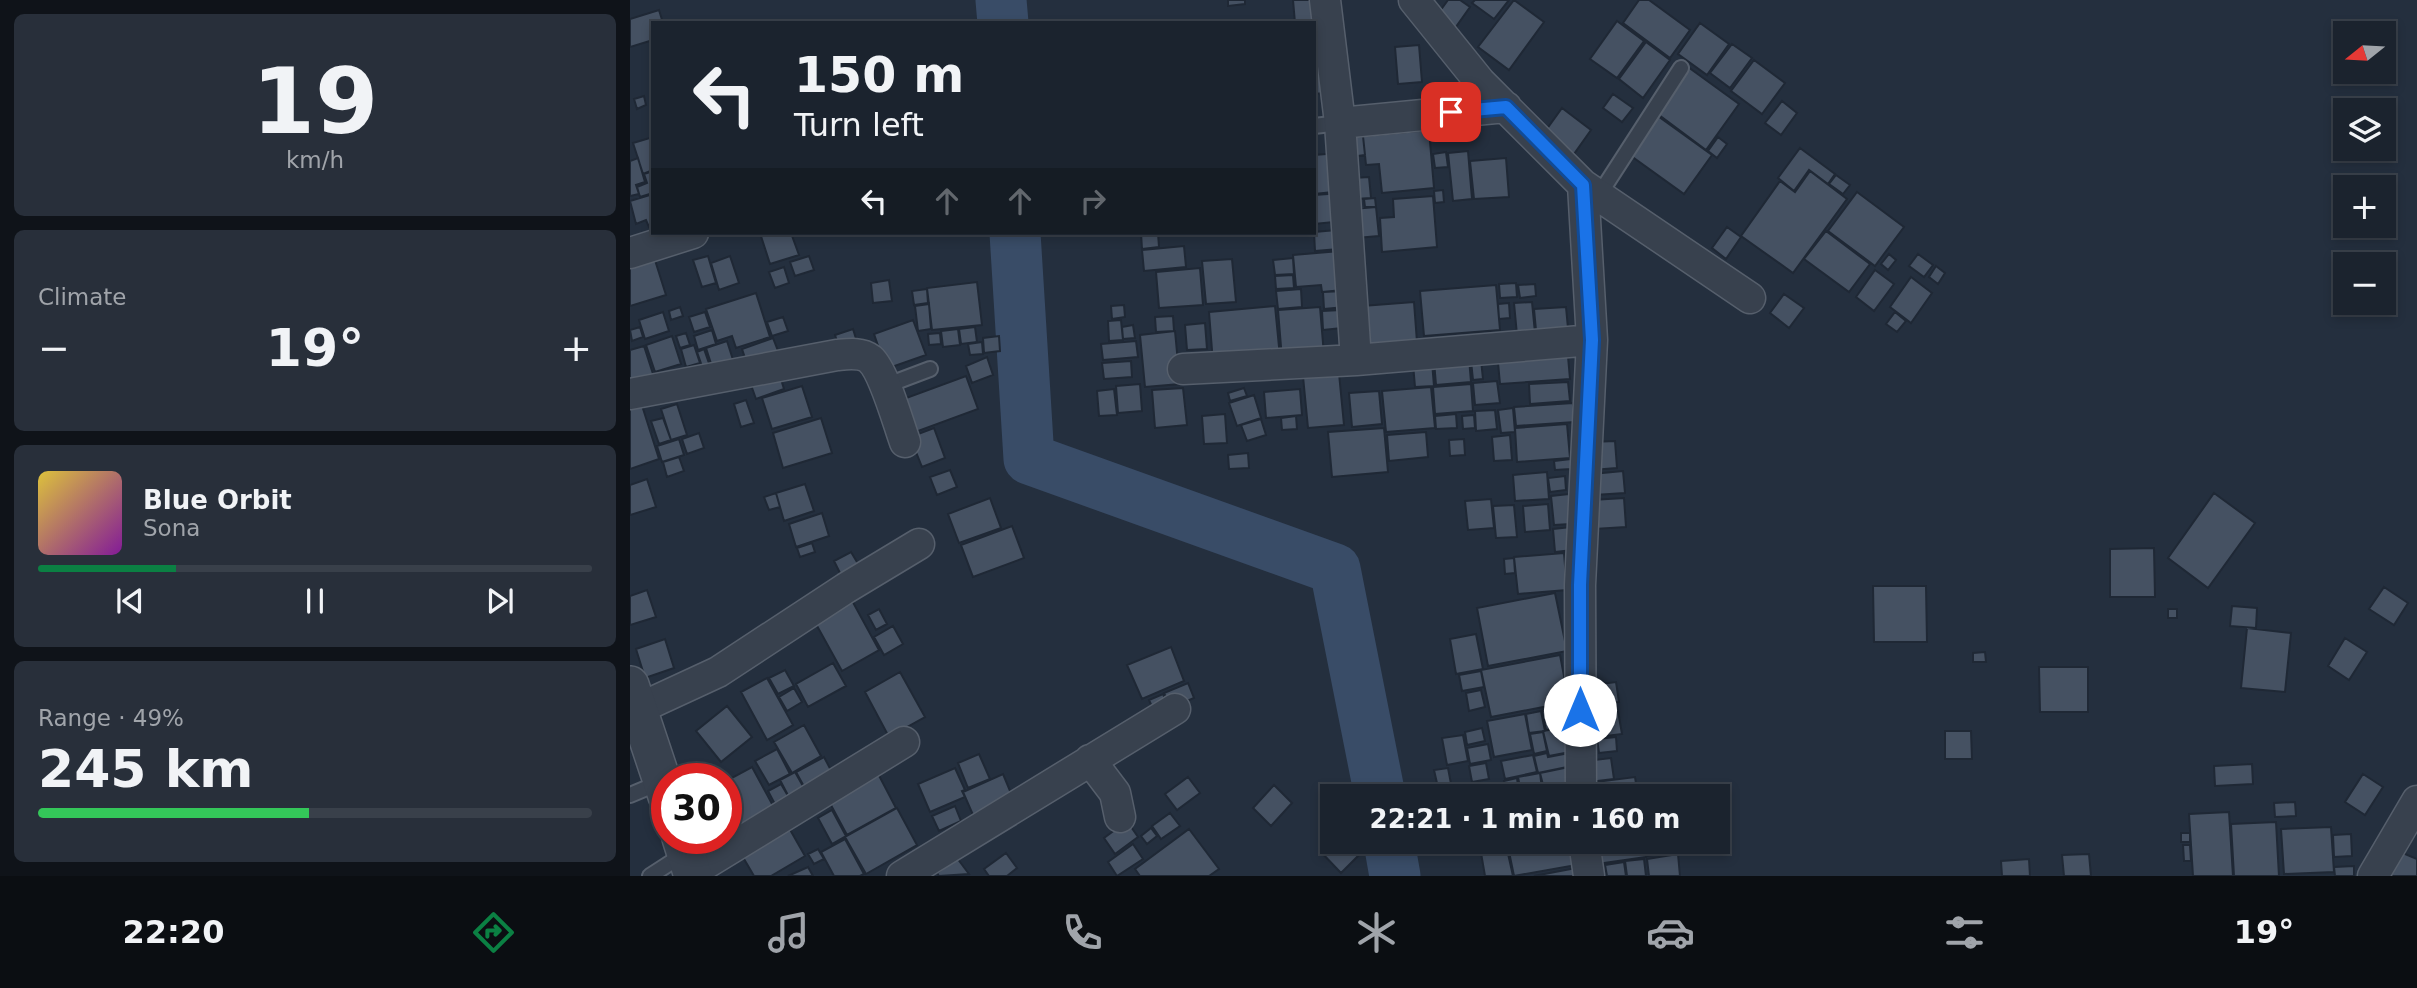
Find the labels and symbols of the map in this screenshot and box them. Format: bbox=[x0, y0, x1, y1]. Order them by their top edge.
north arrow bbox=[2333, 21, 2396, 84]
pin bbox=[1421, 82, 1481, 142]
position arrow bbox=[1543, 673, 1617, 747]
speed limit sign: 30 bbox=[651, 763, 742, 854]

